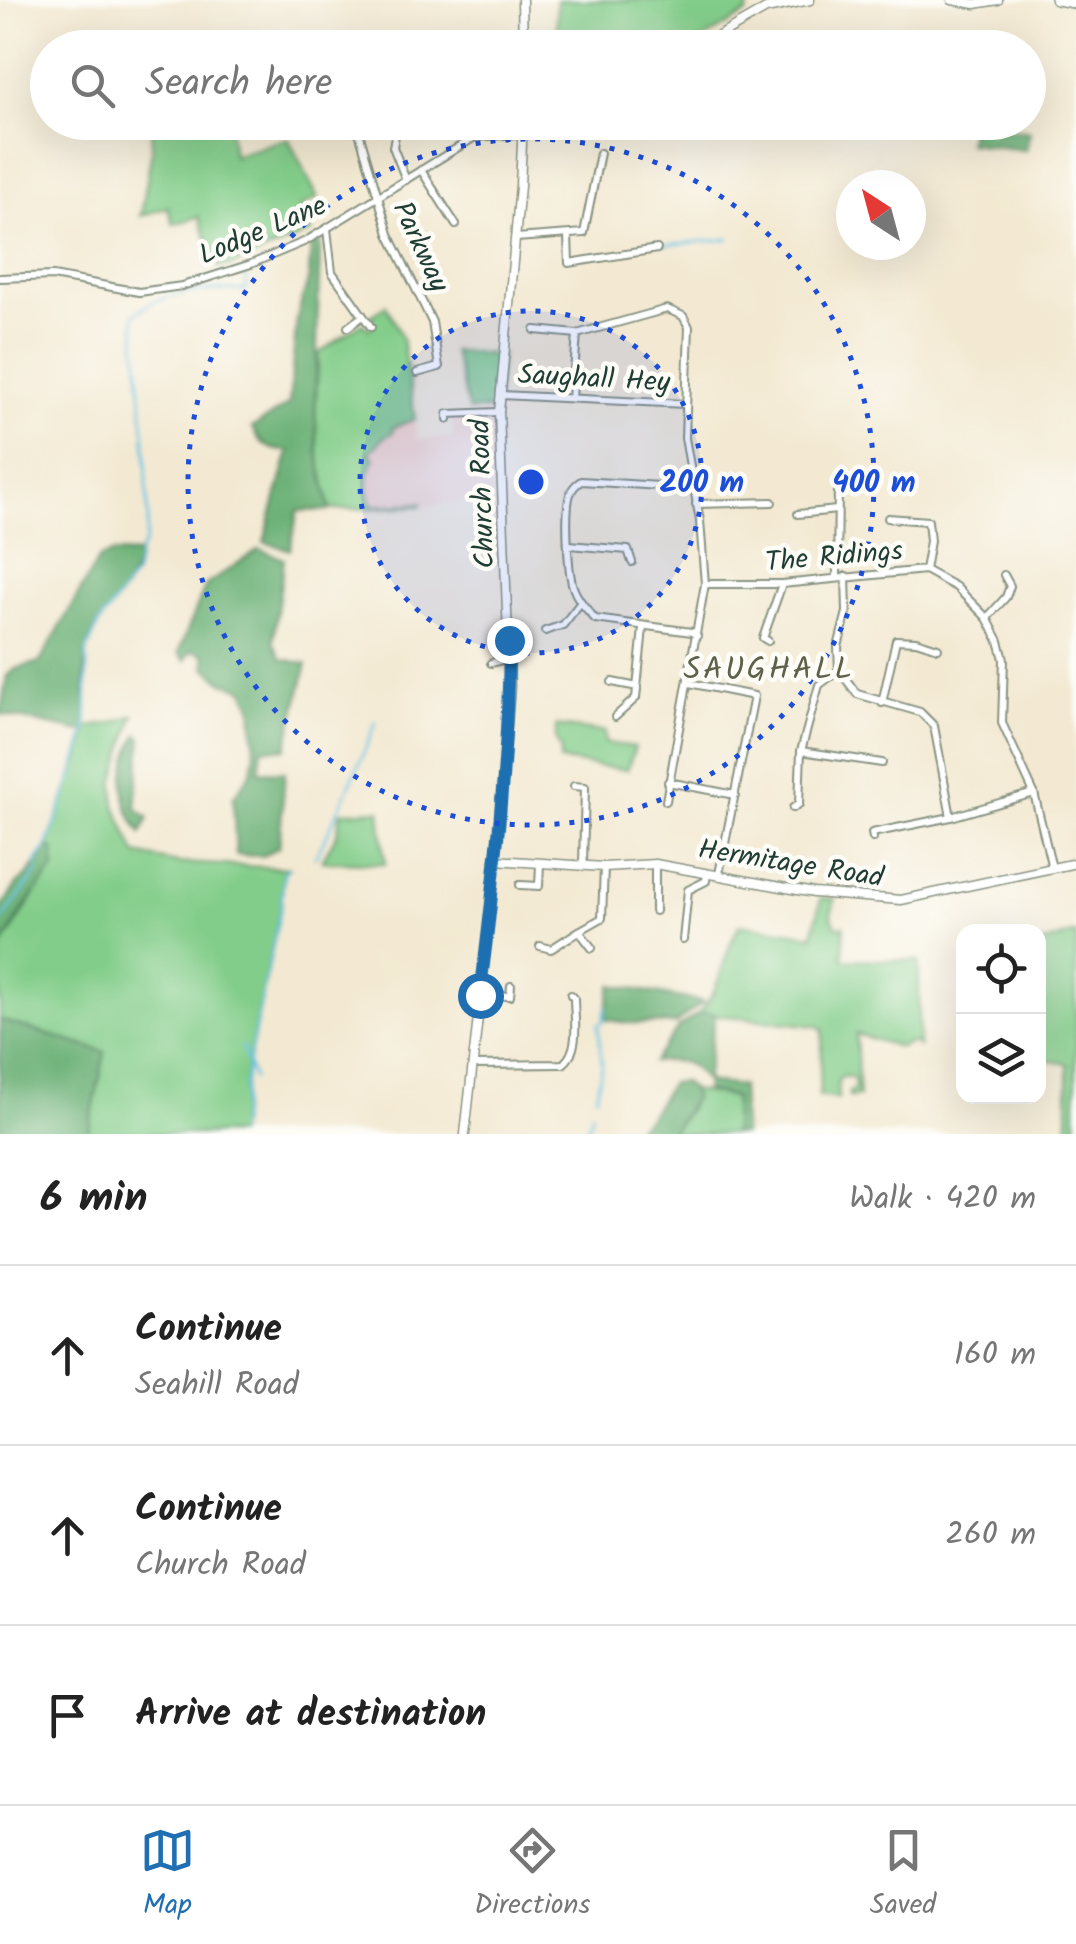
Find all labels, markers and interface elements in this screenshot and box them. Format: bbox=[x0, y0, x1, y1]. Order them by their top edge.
search box bbox=[30, 30, 1046, 140]
text: Search here bbox=[145, 55, 332, 115]
icon: search bbox=[65, 58, 120, 113]
north arrow bbox=[836, 170, 926, 260]
street label: Lodge Lane bbox=[192, 184, 334, 278]
street label: Parkway bbox=[379, 194, 461, 301]
street label: Saughall Hey bbox=[517, 353, 672, 406]
street label: Church Road bbox=[458, 417, 509, 569]
text: 200 m bbox=[660, 460, 744, 508]
text: 400 m bbox=[832, 460, 916, 508]
centre of rings bbox=[513, 464, 549, 500]
street label: The Ridings bbox=[764, 529, 905, 586]
route end bbox=[487, 618, 533, 664]
district label: SAUGHALL bbox=[684, 645, 854, 696]
street label: Hermitage Road bbox=[695, 828, 887, 901]
map controls bbox=[956, 924, 1046, 1104]
button: locate bbox=[956, 924, 1046, 1014]
route start bbox=[458, 973, 504, 1019]
button: layers bbox=[956, 1014, 1046, 1104]
text: 6 min bbox=[40, 1166, 148, 1233]
text: Walk · 420 m bbox=[849, 1174, 1036, 1225]
text: Continue bbox=[135, 1300, 282, 1360]
icon: ahead bbox=[40, 1328, 95, 1383]
text: 160 m bbox=[954, 1330, 1036, 1381]
text: Seahill Road bbox=[135, 1360, 299, 1411]
text: Continue bbox=[135, 1480, 282, 1540]
icon: ahead bbox=[40, 1508, 95, 1563]
text: 260 m bbox=[945, 1510, 1036, 1561]
text: Church Road bbox=[135, 1540, 306, 1591]
text: Arrive at destination bbox=[135, 1685, 486, 1745]
icon: arrive bbox=[40, 1688, 95, 1743]
tab: Map bbox=[140, 1823, 195, 1928]
tab: Directions bbox=[474, 1823, 590, 1928]
tab: Saved bbox=[870, 1823, 936, 1928]

